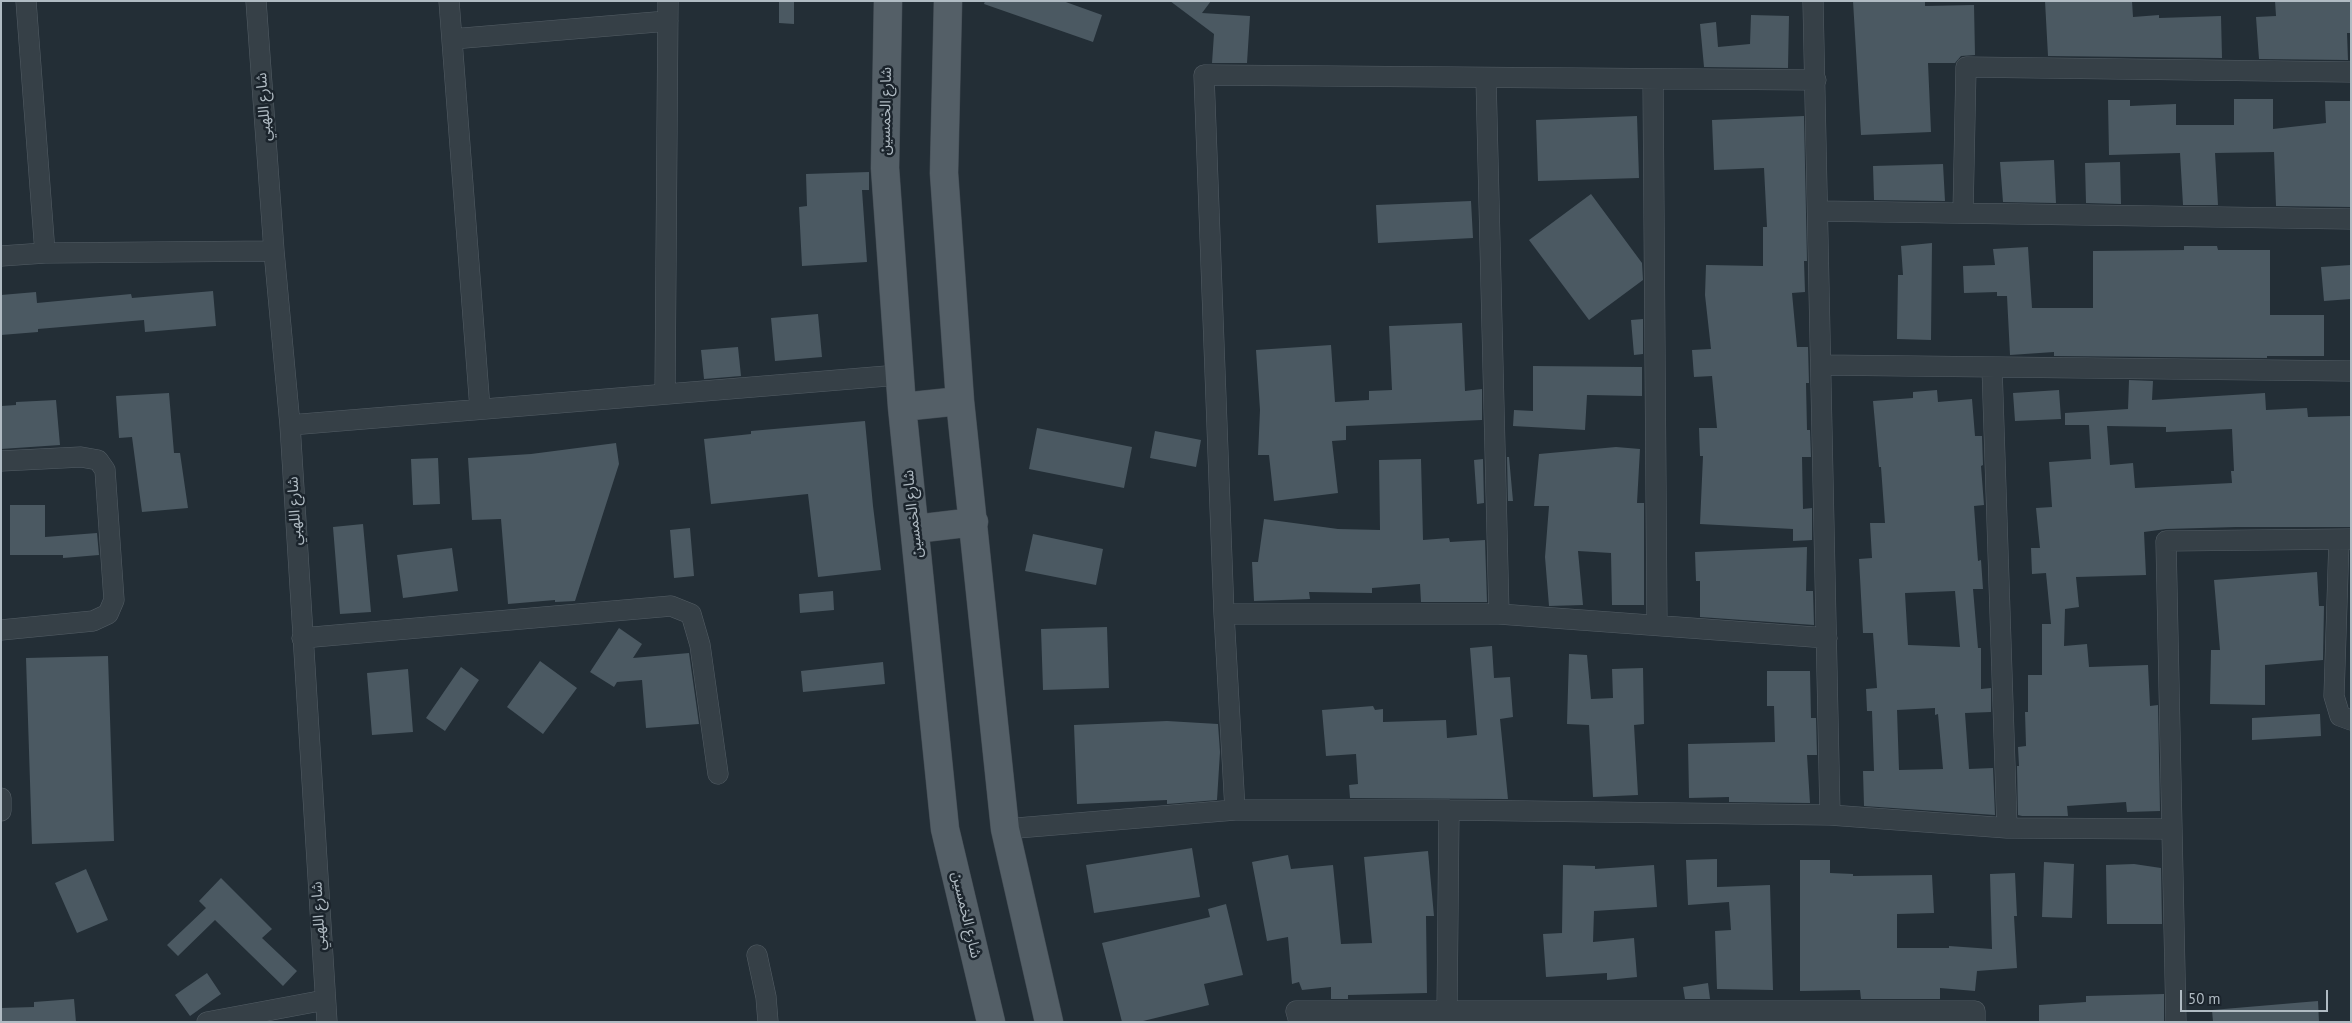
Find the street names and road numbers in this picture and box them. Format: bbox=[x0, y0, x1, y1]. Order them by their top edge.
street label: شارع الخمسين bbox=[876, 67, 896, 155]
street label: شارع اللهبي bbox=[253, 72, 275, 142]
street label: شارع الخمسين bbox=[899, 469, 927, 559]
street label: شارع اللهبي bbox=[284, 476, 306, 546]
street label: شارع الخمسين bbox=[947, 870, 985, 960]
street label: شارع اللهبي bbox=[308, 881, 330, 951]

